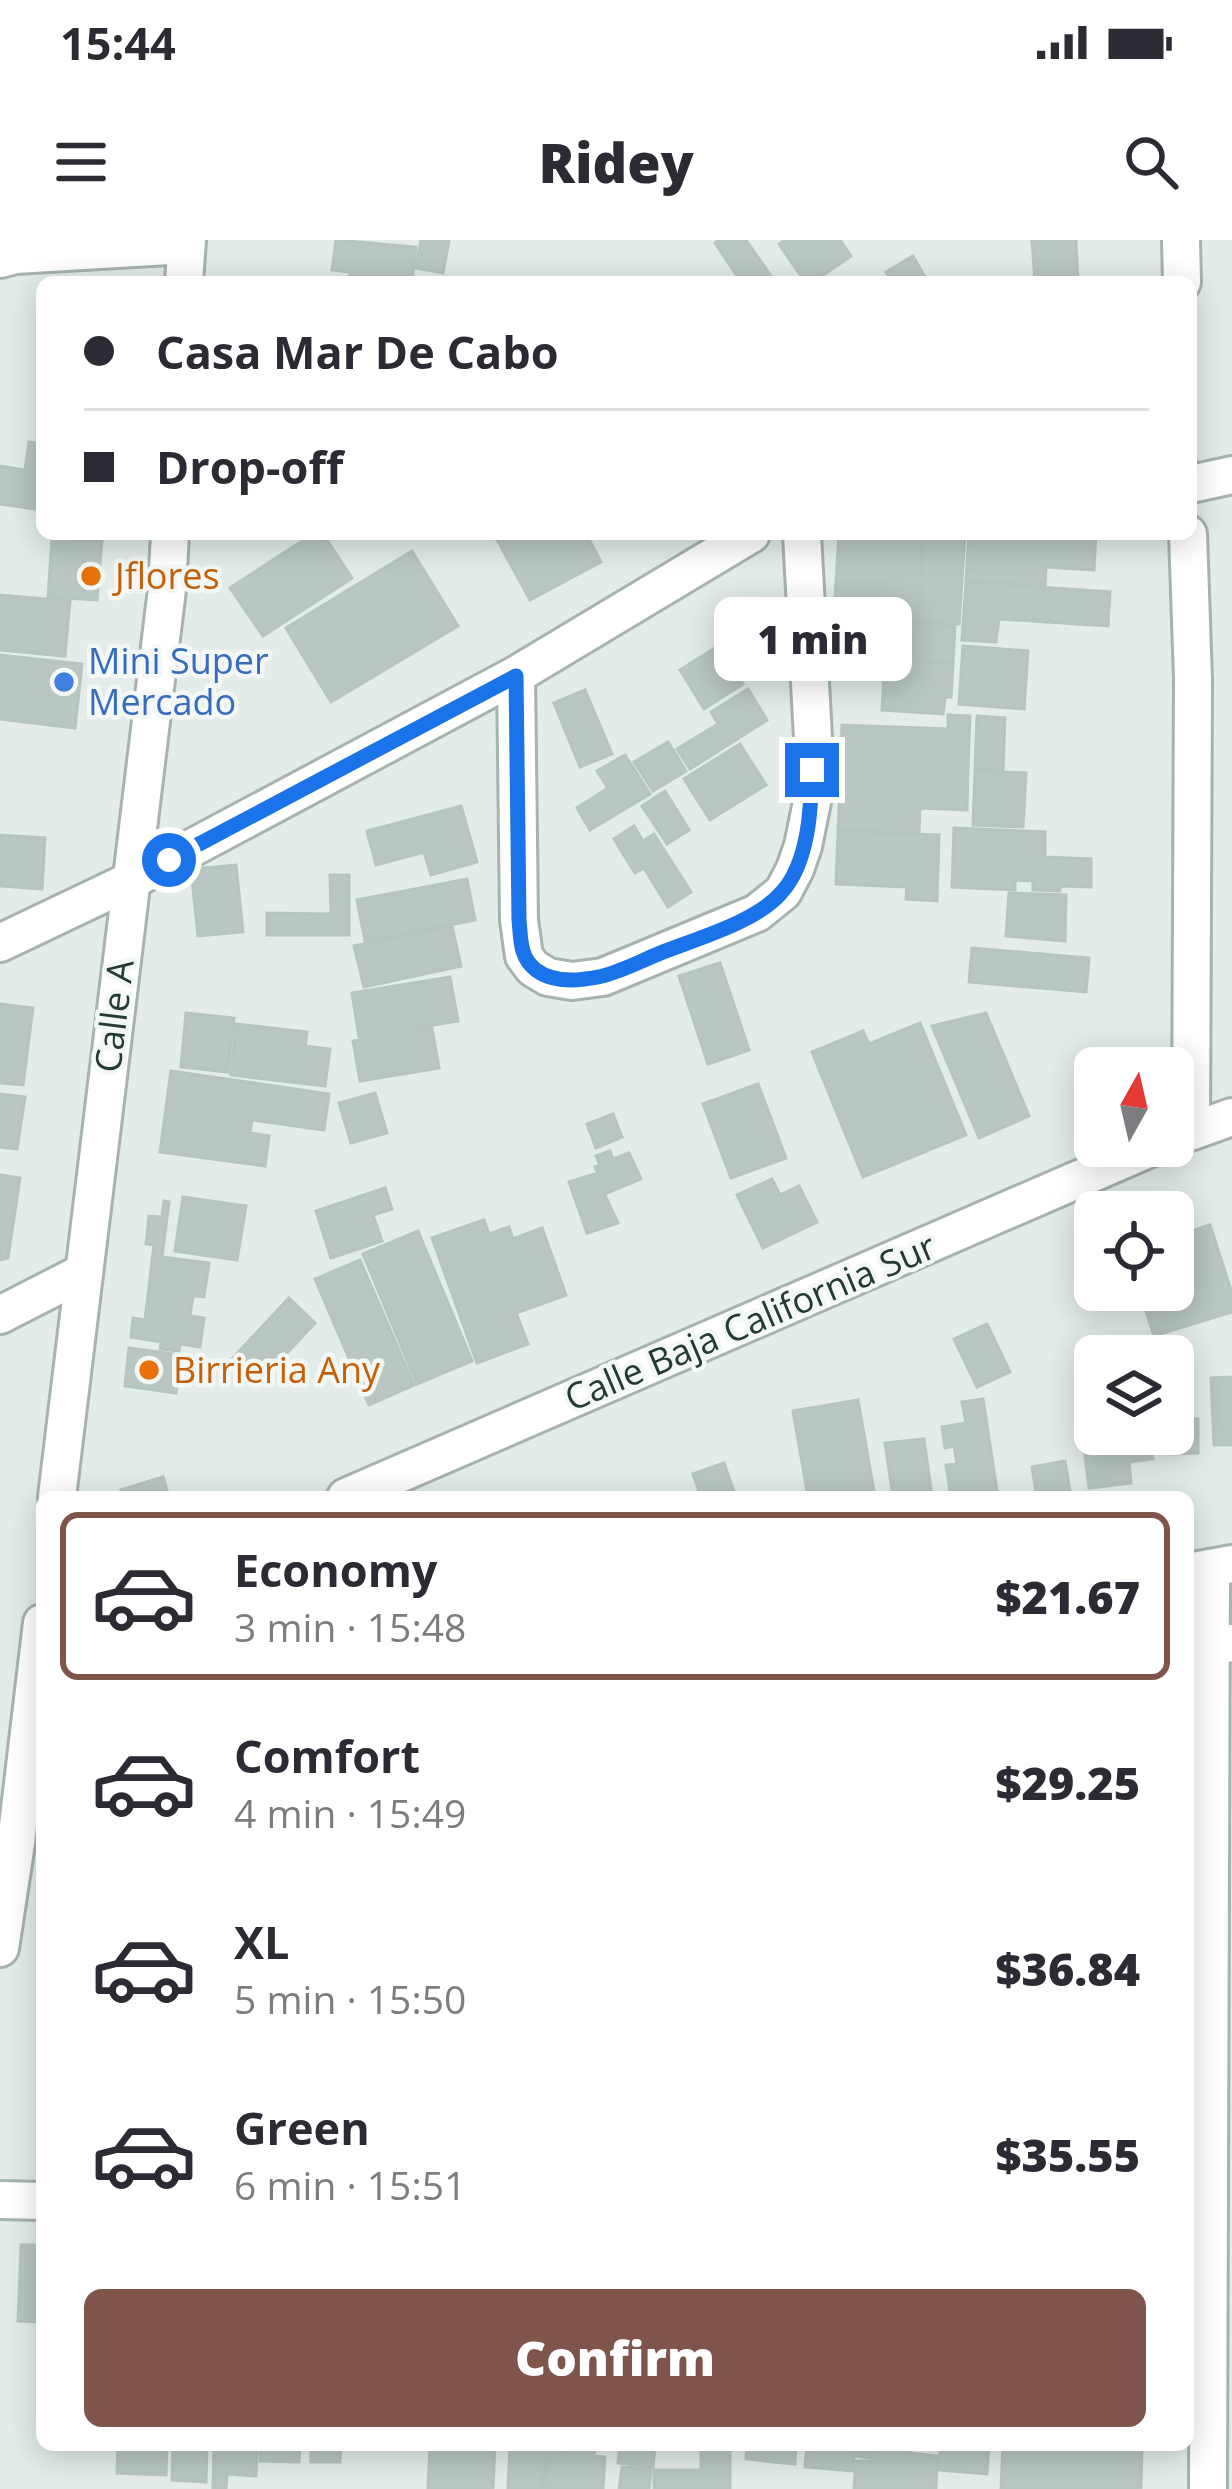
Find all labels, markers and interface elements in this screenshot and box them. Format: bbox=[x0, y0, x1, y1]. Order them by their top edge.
text: 15:44 bbox=[60, 12, 176, 73]
text: Ridey bbox=[538, 125, 694, 199]
icon: menu bbox=[48, 129, 114, 195]
icon: search bbox=[1118, 129, 1184, 195]
text: Casa Mar De Cabo bbox=[156, 321, 559, 382]
text: Drop-off bbox=[156, 436, 343, 497]
place label: Jflores bbox=[112, 551, 220, 600]
marker: Jflores bbox=[78, 563, 104, 589]
callout: 1 min bbox=[713, 596, 911, 680]
text: 1 min bbox=[758, 612, 868, 665]
place label: Mini Super Mercado bbox=[88, 636, 269, 726]
marker: Mini Super Mercado bbox=[51, 669, 77, 695]
route end bbox=[785, 743, 839, 797]
route start bbox=[142, 833, 196, 887]
street label: Calle A bbox=[82, 957, 145, 1075]
north arrow bbox=[1074, 1047, 1194, 1167]
map controls bbox=[1074, 1047, 1194, 1455]
button: locate bbox=[1074, 1191, 1194, 1311]
street label: Calle Baja California Sur bbox=[557, 1221, 943, 1422]
button: layers bbox=[1074, 1335, 1194, 1455]
place label: Birrieria Any bbox=[173, 1345, 381, 1394]
marker: Birrieria Any bbox=[136, 1357, 162, 1383]
text: Economy bbox=[234, 1539, 437, 1600]
icon: car bbox=[90, 1542, 198, 1650]
text: $21.67 bbox=[996, 1566, 1140, 1627]
text: 3 min · 15:48 bbox=[234, 1600, 466, 1653]
text: Comfort bbox=[234, 1725, 420, 1786]
icon: car bbox=[90, 1728, 198, 1836]
text: $29.25 bbox=[996, 1752, 1140, 1813]
text: 4 min · 15:49 bbox=[234, 1786, 466, 1839]
text: XL bbox=[234, 1911, 289, 1972]
icon: car bbox=[90, 1914, 198, 2022]
text: $36.84 bbox=[996, 1938, 1140, 1999]
text: 5 min · 15:50 bbox=[234, 1972, 466, 2025]
text: Green bbox=[234, 2097, 370, 2158]
icon: car bbox=[90, 2100, 198, 2208]
text: $35.55 bbox=[996, 2124, 1140, 2185]
text: 6 min · 15:51 bbox=[234, 2158, 466, 2211]
button: Confirm bbox=[84, 2289, 1146, 2427]

